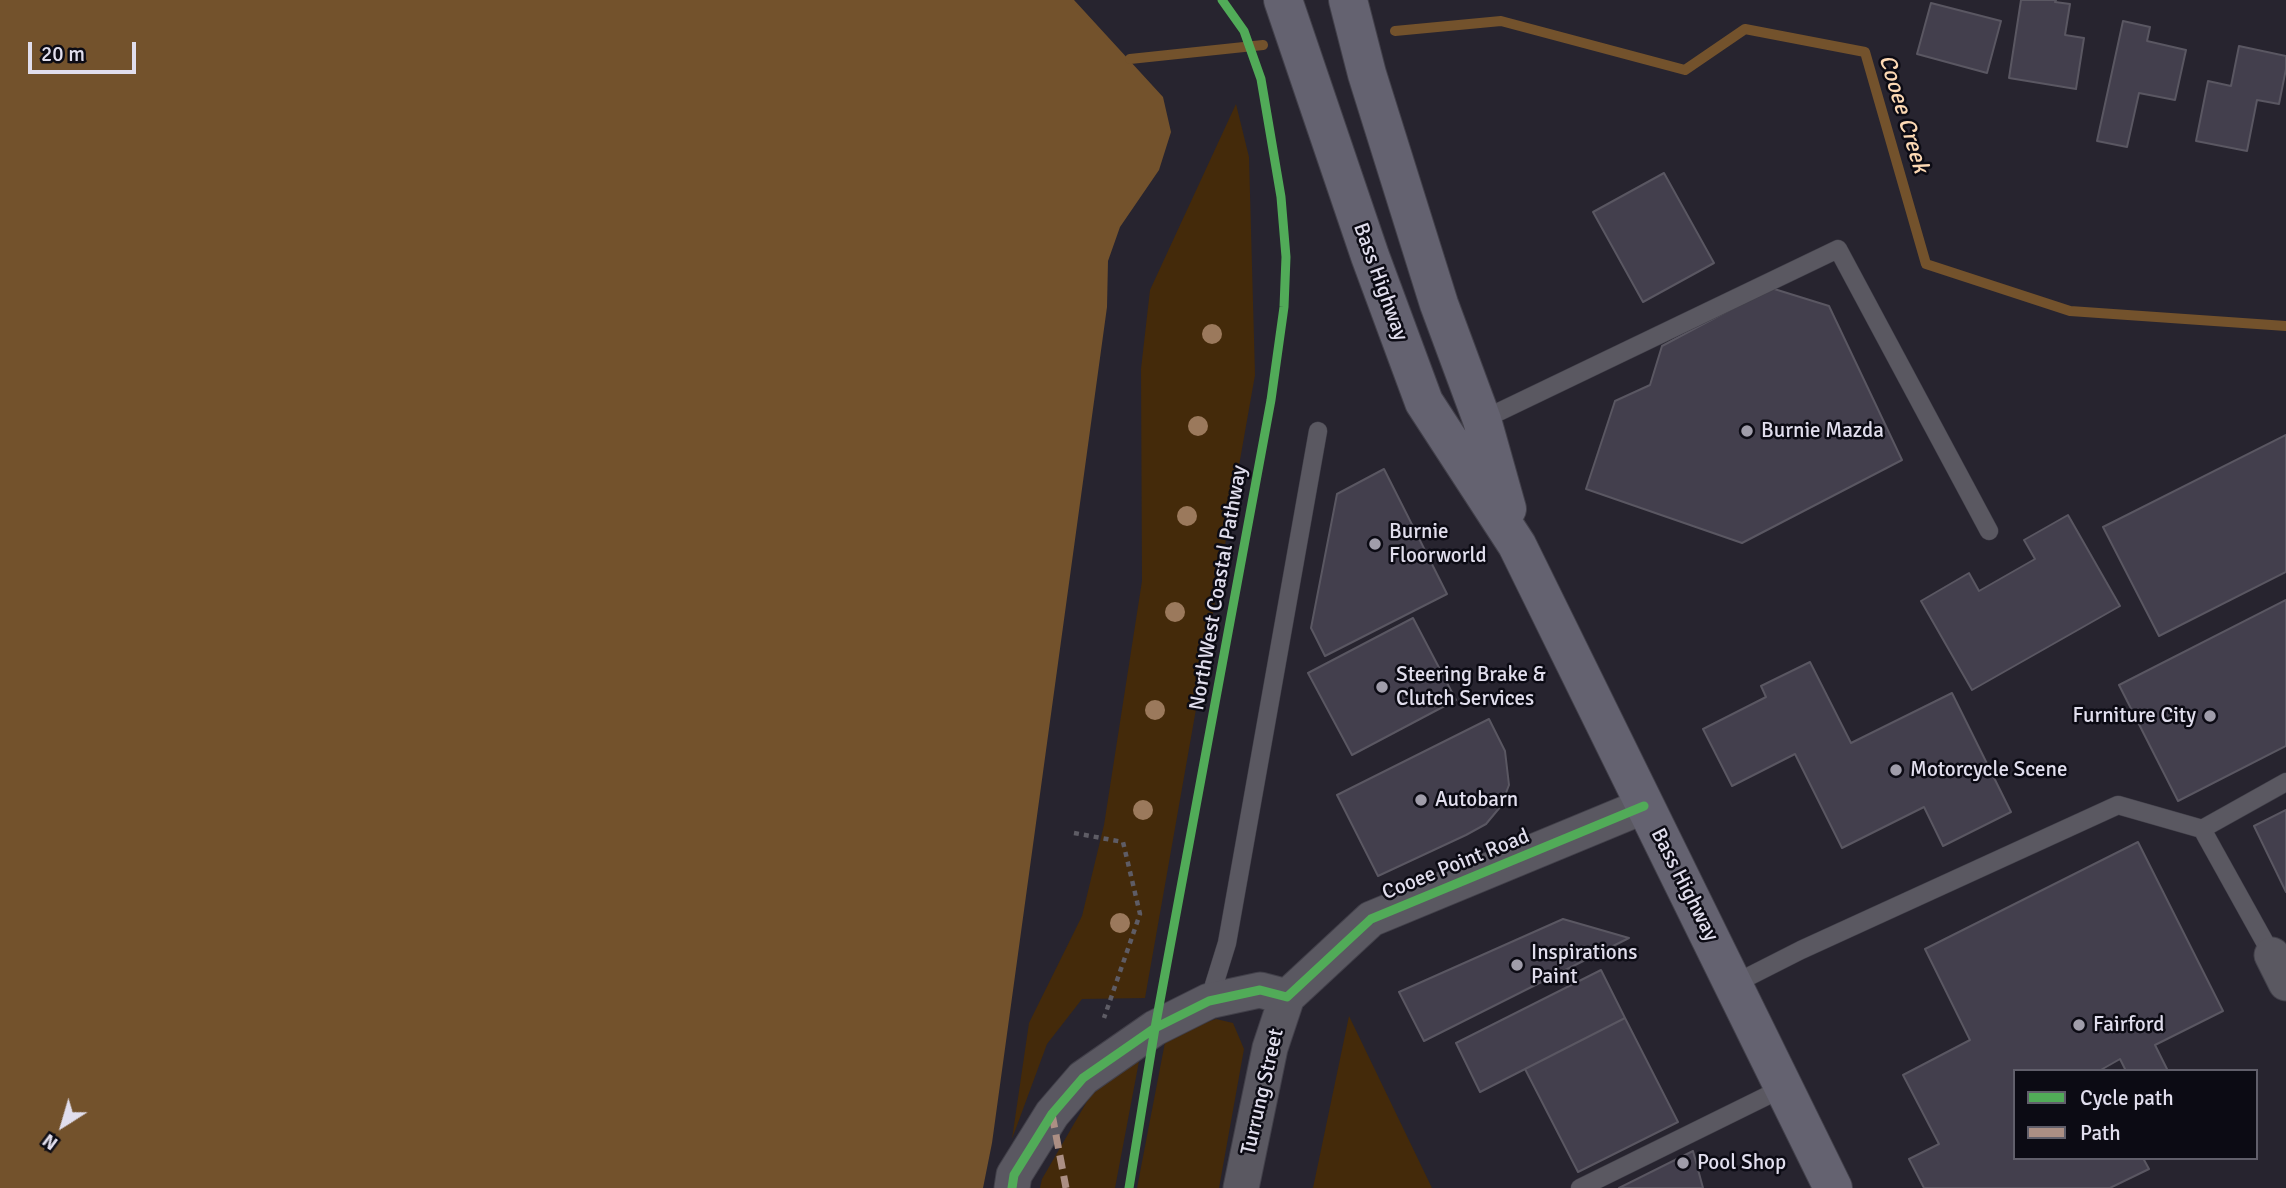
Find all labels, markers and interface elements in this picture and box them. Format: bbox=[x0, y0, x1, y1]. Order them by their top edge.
scale bar bbox=[32, 28, 140, 72]
text: 20 m bbox=[41, 41, 85, 67]
water label: Cooee Creek bbox=[1872, 52, 1934, 176]
street label: Bass Highway bbox=[1347, 220, 1413, 344]
place label: Burnie Mazda bbox=[1761, 418, 1884, 444]
marker: Burnie Mazda bbox=[1739, 423, 1755, 439]
street label: NorthWest Coastal Pathway bbox=[1185, 464, 1253, 712]
place label: Burnie Floorworld bbox=[1389, 519, 1487, 569]
marker: Burnie Floorworld bbox=[1367, 536, 1383, 552]
place label: Steering Brake & Clutch Services bbox=[1396, 662, 1546, 712]
marker: Steering Brake & Clutch Services bbox=[1374, 679, 1390, 695]
place label: Furniture City bbox=[2073, 703, 2196, 729]
marker: Furniture City bbox=[2202, 708, 2218, 724]
place label: Motorcycle Scene bbox=[1910, 757, 2067, 783]
marker: Motorcycle Scene bbox=[1888, 762, 1904, 778]
place label: Autobarn bbox=[1435, 787, 1518, 813]
marker: Autobarn bbox=[1413, 792, 1429, 808]
street label: Cooee Point Road bbox=[1379, 824, 1533, 906]
street label: Bass Highway bbox=[1645, 824, 1723, 946]
place label: Inspirations Paint bbox=[1531, 940, 1637, 990]
marker: Inspirations Paint bbox=[1509, 957, 1525, 973]
place label: Fairford bbox=[2093, 1012, 2164, 1038]
marker: Fairford bbox=[2071, 1017, 2087, 1033]
street label: Turrung Street bbox=[1236, 1026, 1290, 1158]
legend bbox=[2013, 1069, 2258, 1160]
text: Cycle path bbox=[2080, 1085, 2174, 1111]
north arrow bbox=[28, 1090, 98, 1160]
text: Path bbox=[2080, 1120, 2121, 1146]
text: N bbox=[38, 1128, 63, 1155]
place label: Pool Shop bbox=[1697, 1150, 1786, 1176]
marker: Pool Shop bbox=[1675, 1155, 1691, 1171]

